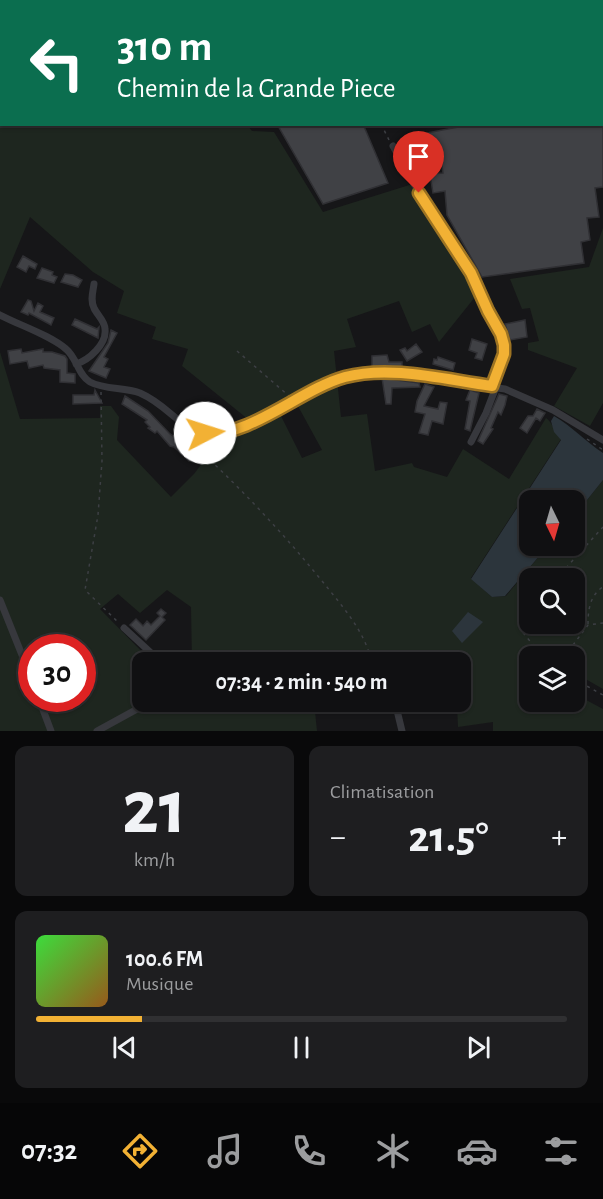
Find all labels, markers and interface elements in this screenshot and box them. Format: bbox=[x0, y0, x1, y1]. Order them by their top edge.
icon: left bbox=[18, 24, 96, 102]
text: 310 m bbox=[117, 26, 212, 68]
text: Chemin de la Grande Piece bbox=[117, 75, 396, 102]
pin bbox=[393, 131, 444, 193]
icon: arrive bbox=[402, 140, 435, 173]
position arrow bbox=[173, 401, 237, 465]
north arrow bbox=[519, 490, 585, 556]
map controls bbox=[519, 490, 585, 712]
button: search bbox=[519, 568, 585, 634]
speed limit sign: 30 bbox=[18, 634, 96, 712]
button: layers bbox=[519, 646, 585, 712]
text: 07:34 · 2 min · 540 m bbox=[216, 671, 387, 693]
text: 21 bbox=[122, 770, 187, 848]
text: Climatisation bbox=[330, 782, 434, 802]
text: 21.5° bbox=[408, 815, 489, 860]
text: − bbox=[330, 821, 346, 854]
text: + bbox=[551, 821, 567, 854]
text: km/h bbox=[134, 850, 175, 870]
text: 100.6 FM bbox=[126, 948, 203, 970]
text: Musique bbox=[126, 974, 193, 994]
icon: previous bbox=[108, 1031, 141, 1064]
icon: pause bbox=[285, 1031, 318, 1064]
icon: next bbox=[462, 1031, 495, 1064]
icon: directions bbox=[119, 1130, 161, 1172]
icon: music bbox=[204, 1130, 246, 1172]
icon: phone bbox=[288, 1130, 330, 1172]
icon: climate bbox=[372, 1130, 414, 1172]
icon: car bbox=[456, 1130, 498, 1172]
icon: filters bbox=[540, 1130, 582, 1172]
text: 07:32 bbox=[21, 1137, 77, 1164]

